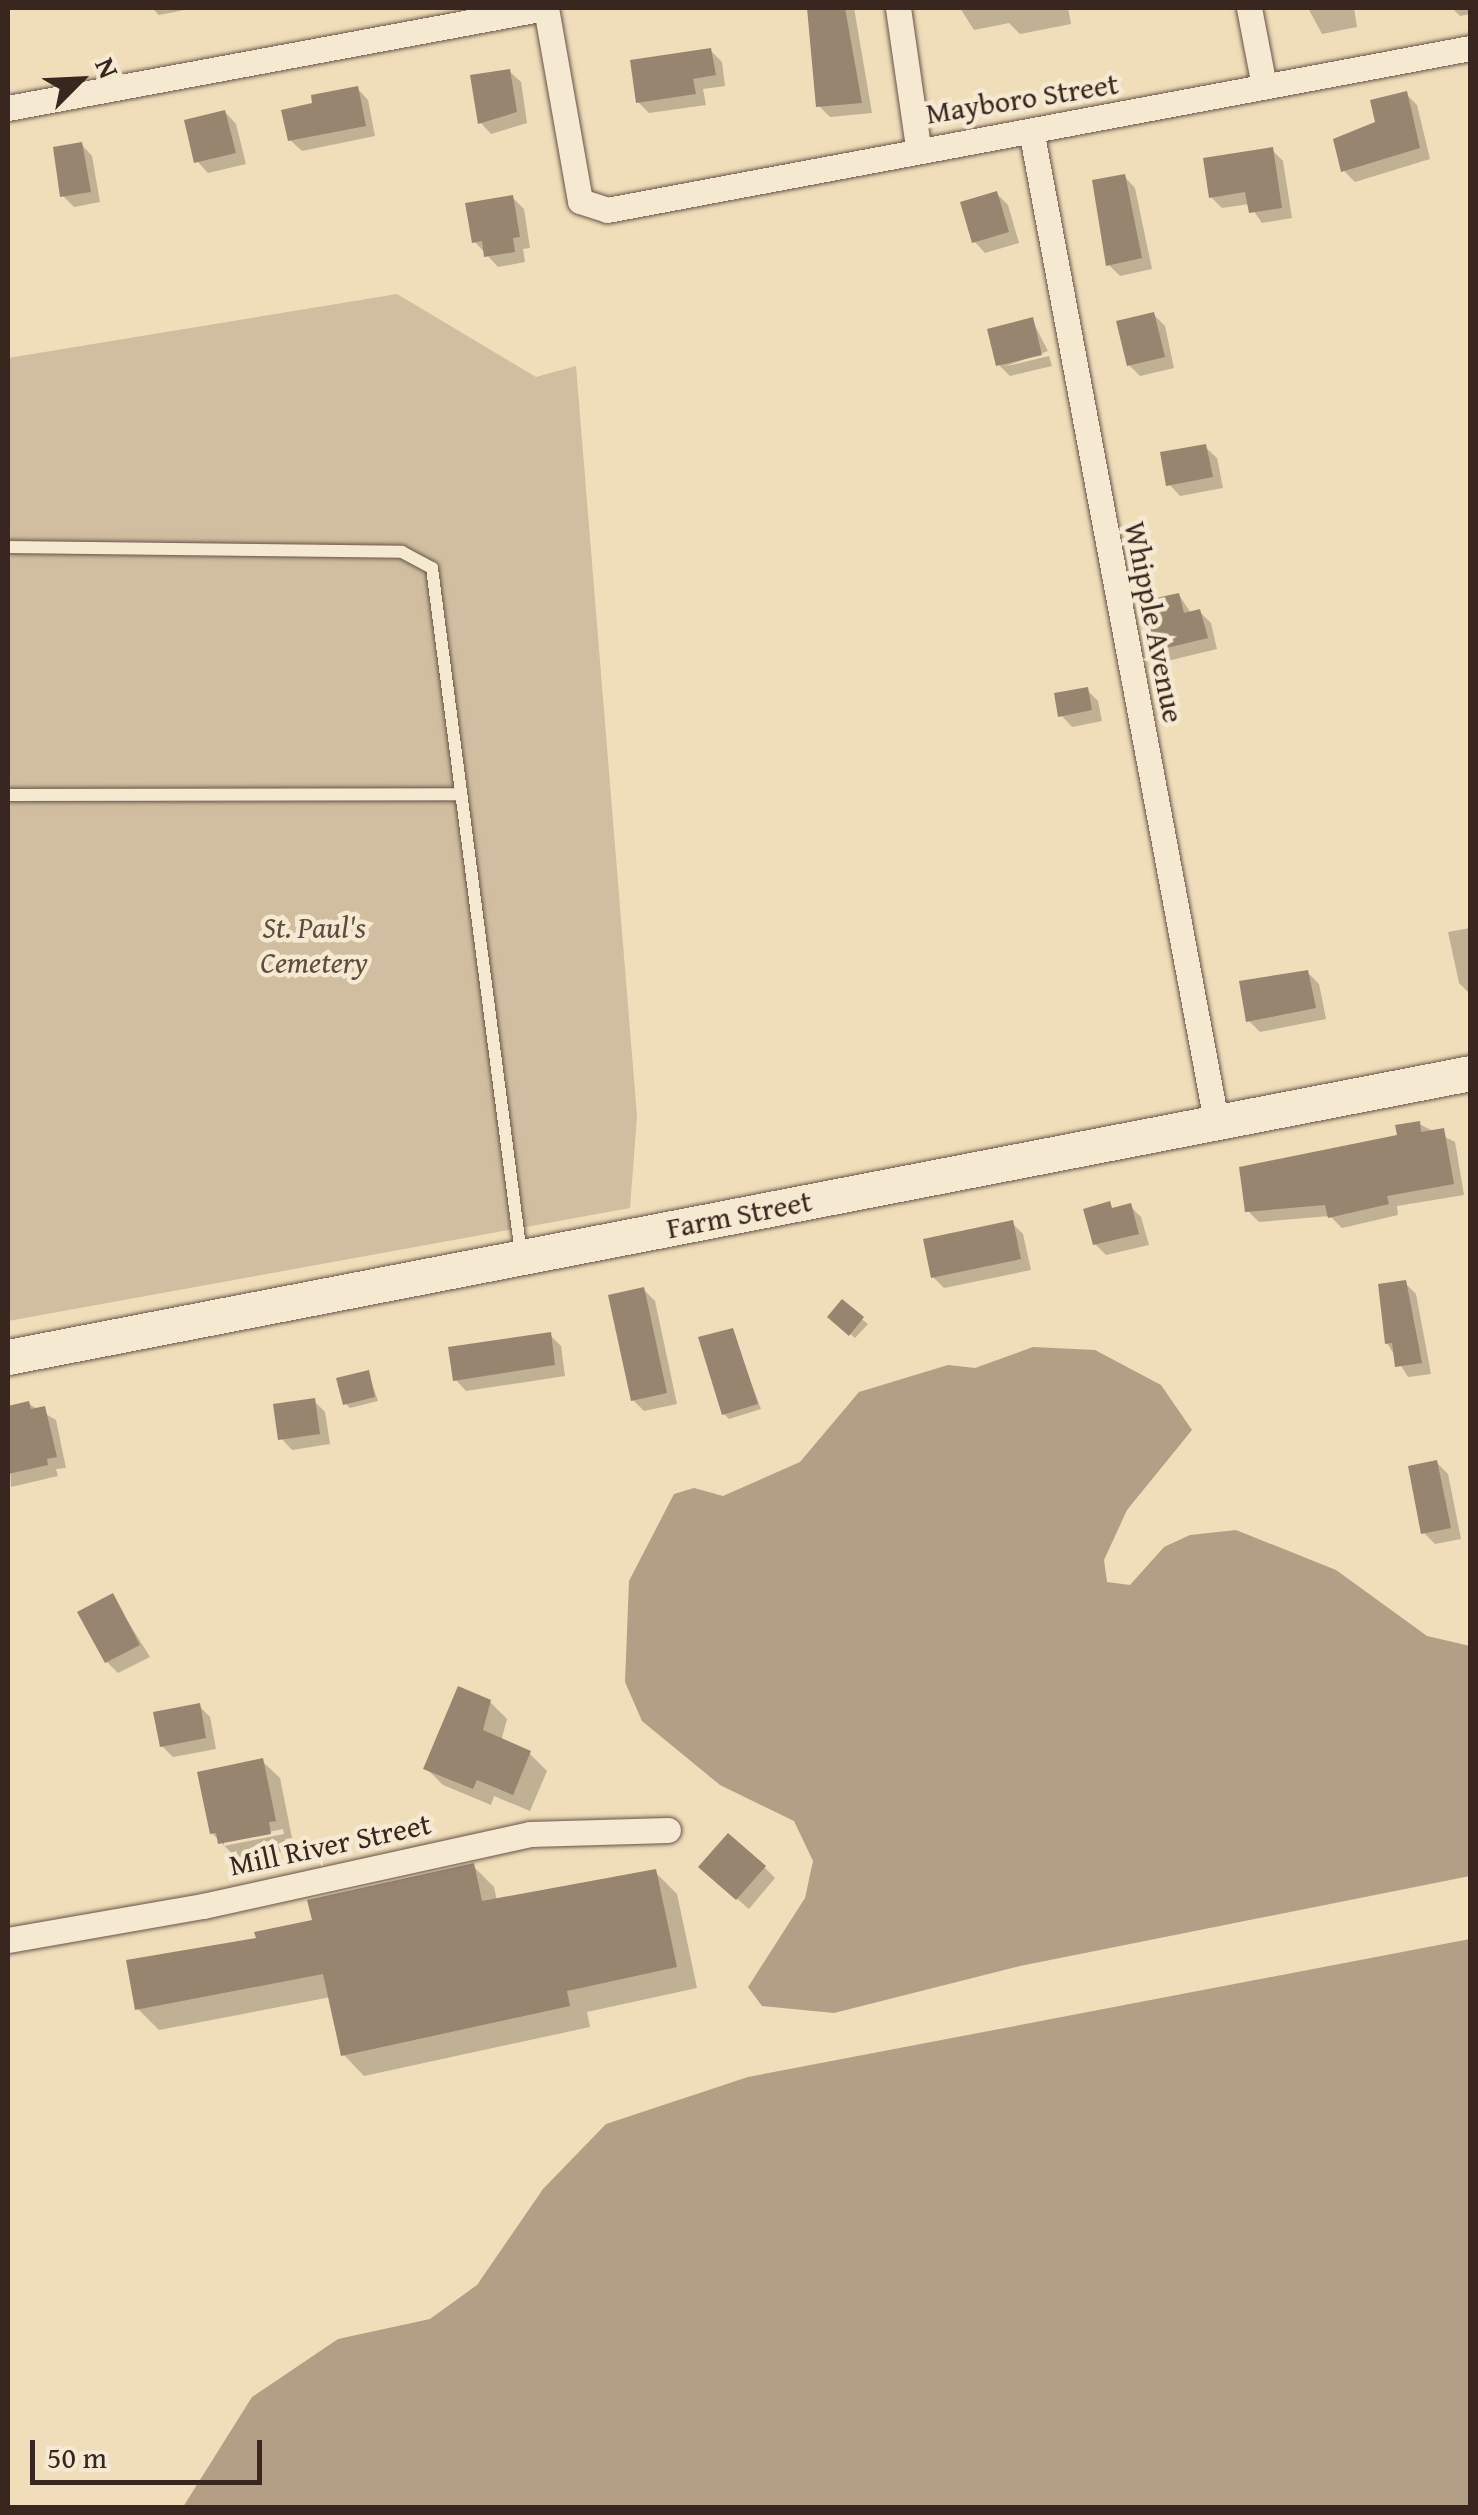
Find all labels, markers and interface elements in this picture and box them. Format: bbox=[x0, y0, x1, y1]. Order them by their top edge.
north arrow bbox=[30, 30, 130, 130]
text: N bbox=[85, 51, 130, 84]
street label: Mayboro Street bbox=[923, 65, 1121, 131]
street label: Whipple Avenue bbox=[1118, 518, 1192, 726]
park label: St. Paul's Cemetery bbox=[260, 909, 368, 980]
street label: Farm Street bbox=[663, 1182, 815, 1246]
street label: Mill River Street bbox=[226, 1805, 434, 1883]
scale bar bbox=[35, 2420, 268, 2482]
text: 50 m bbox=[47, 2435, 107, 2479]

